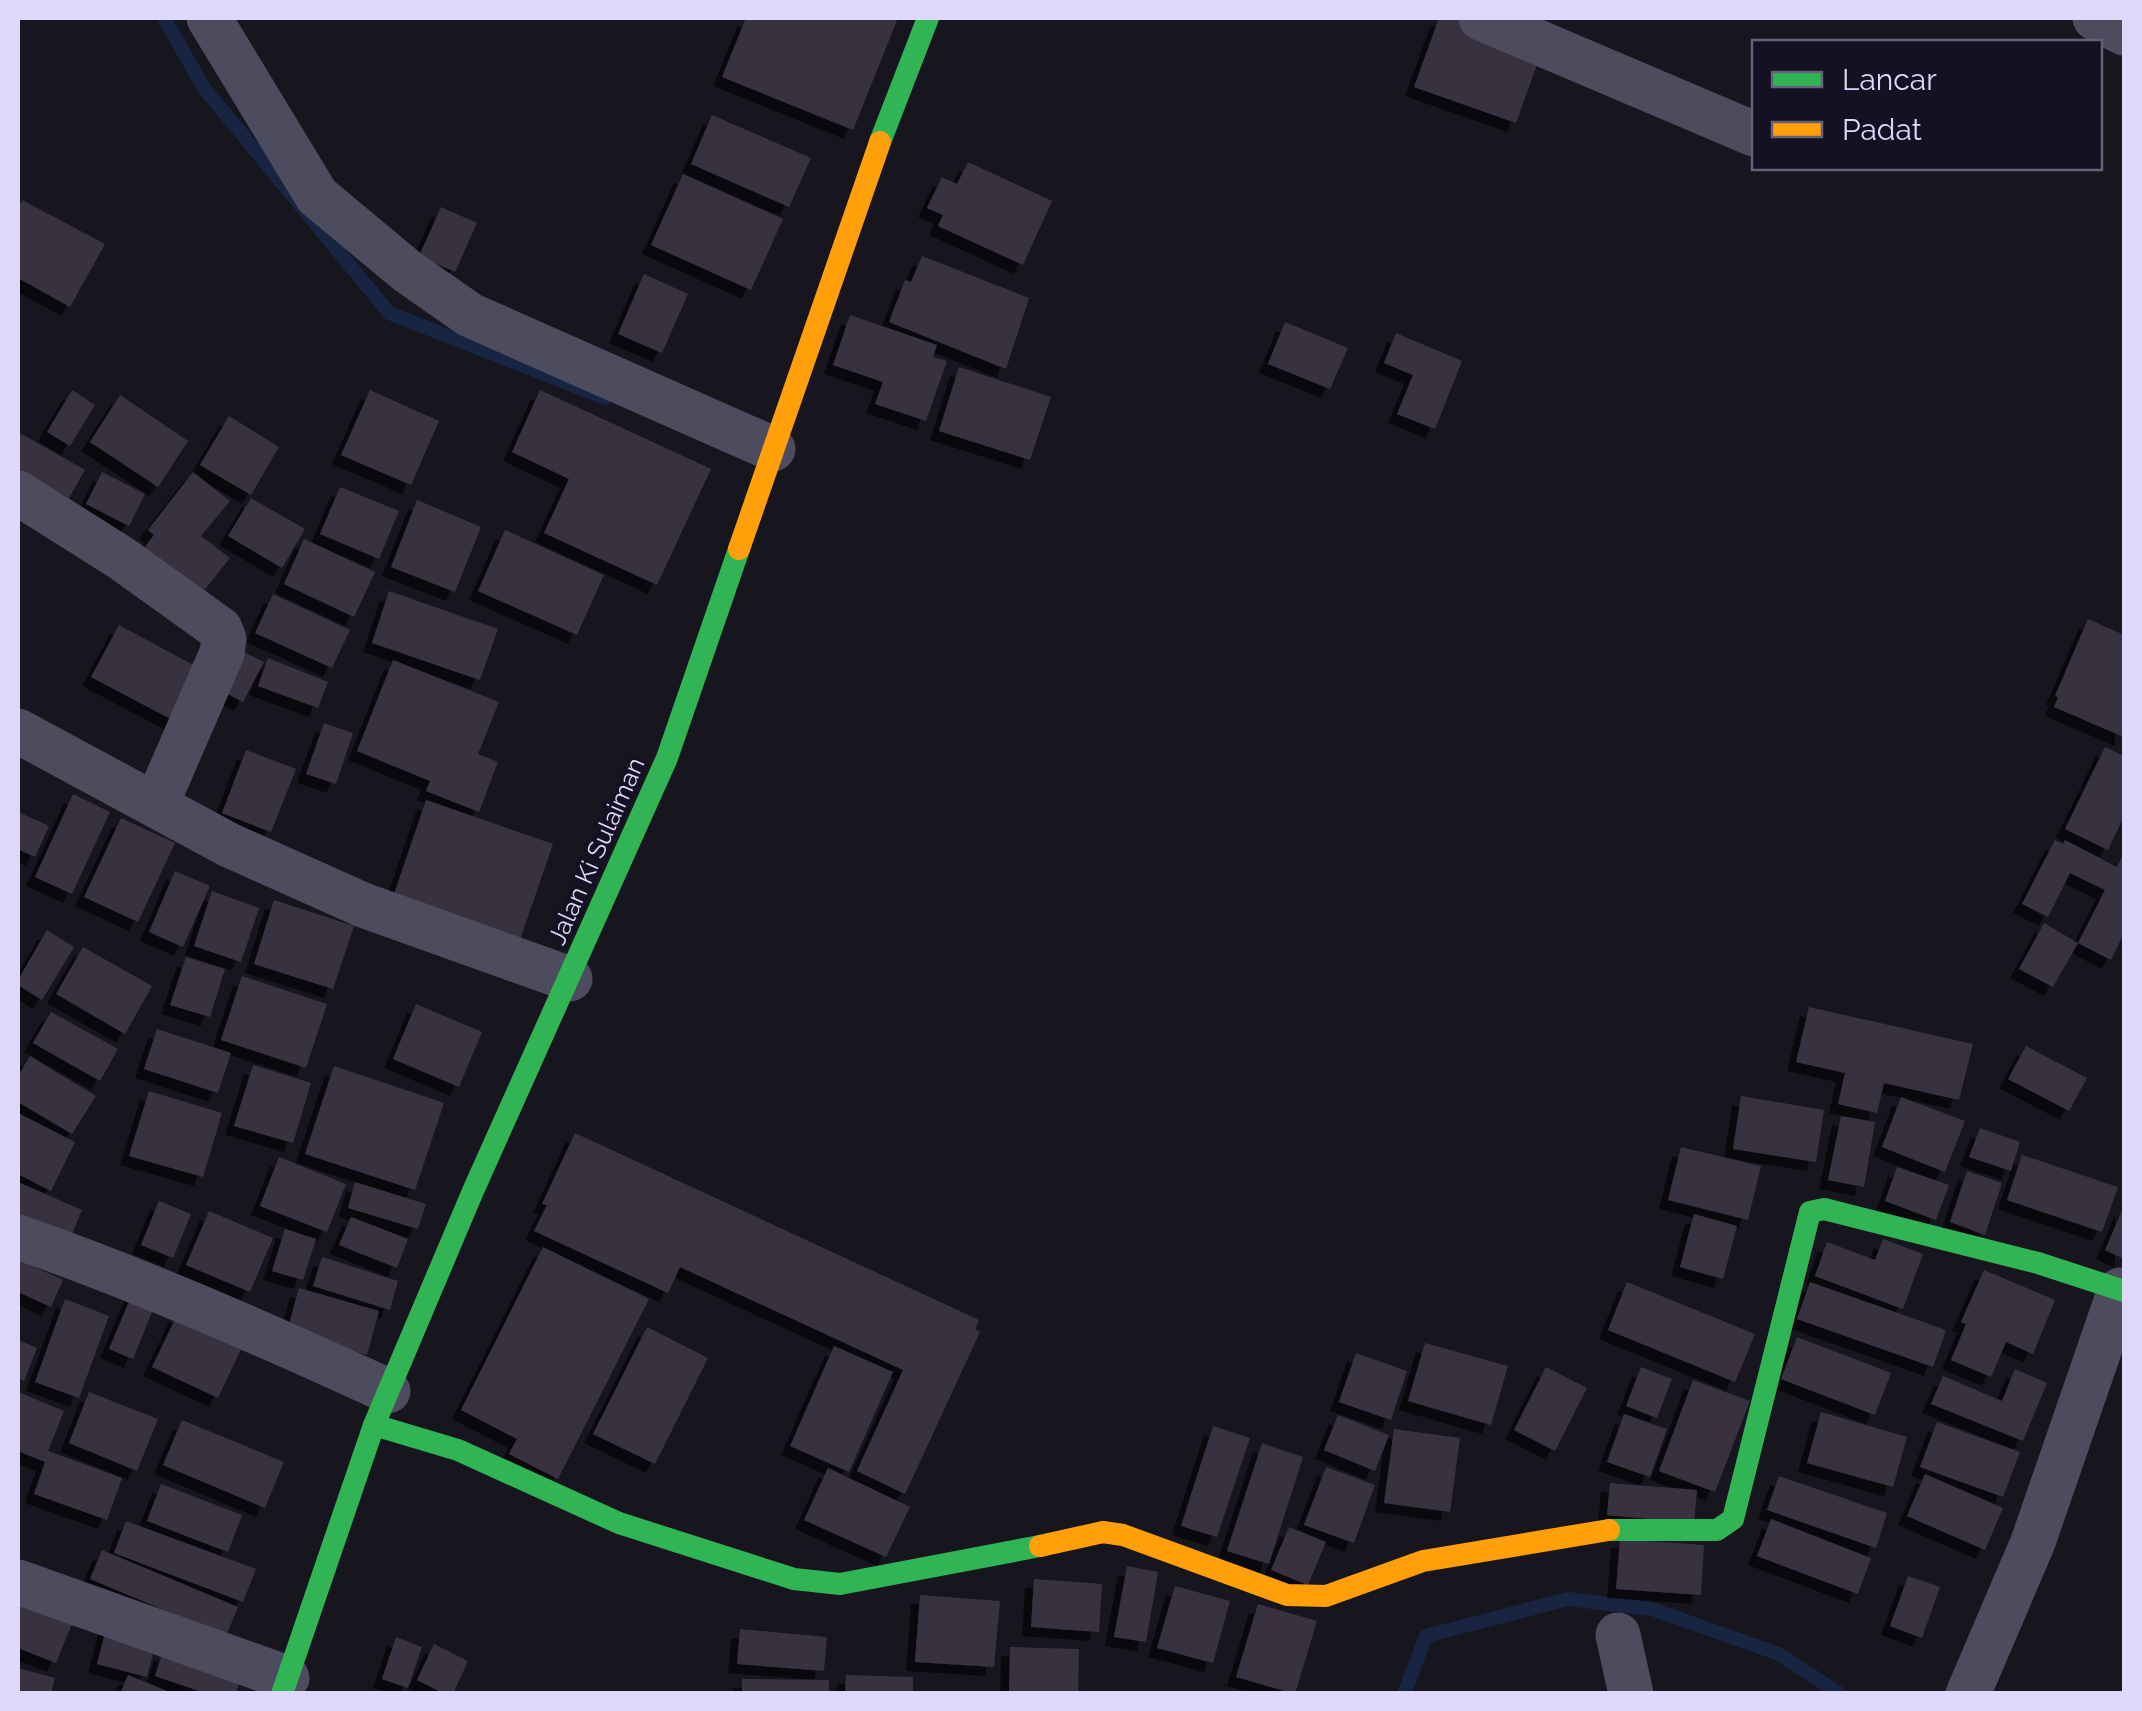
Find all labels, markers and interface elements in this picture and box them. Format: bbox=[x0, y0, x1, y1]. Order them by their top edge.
legend bbox=[1752, 40, 2102, 170]
text: Lancar bbox=[1842, 62, 1937, 97]
text: Padat bbox=[1842, 112, 1922, 147]
street label: Jalan Ki Sulaiman bbox=[541, 753, 651, 949]

